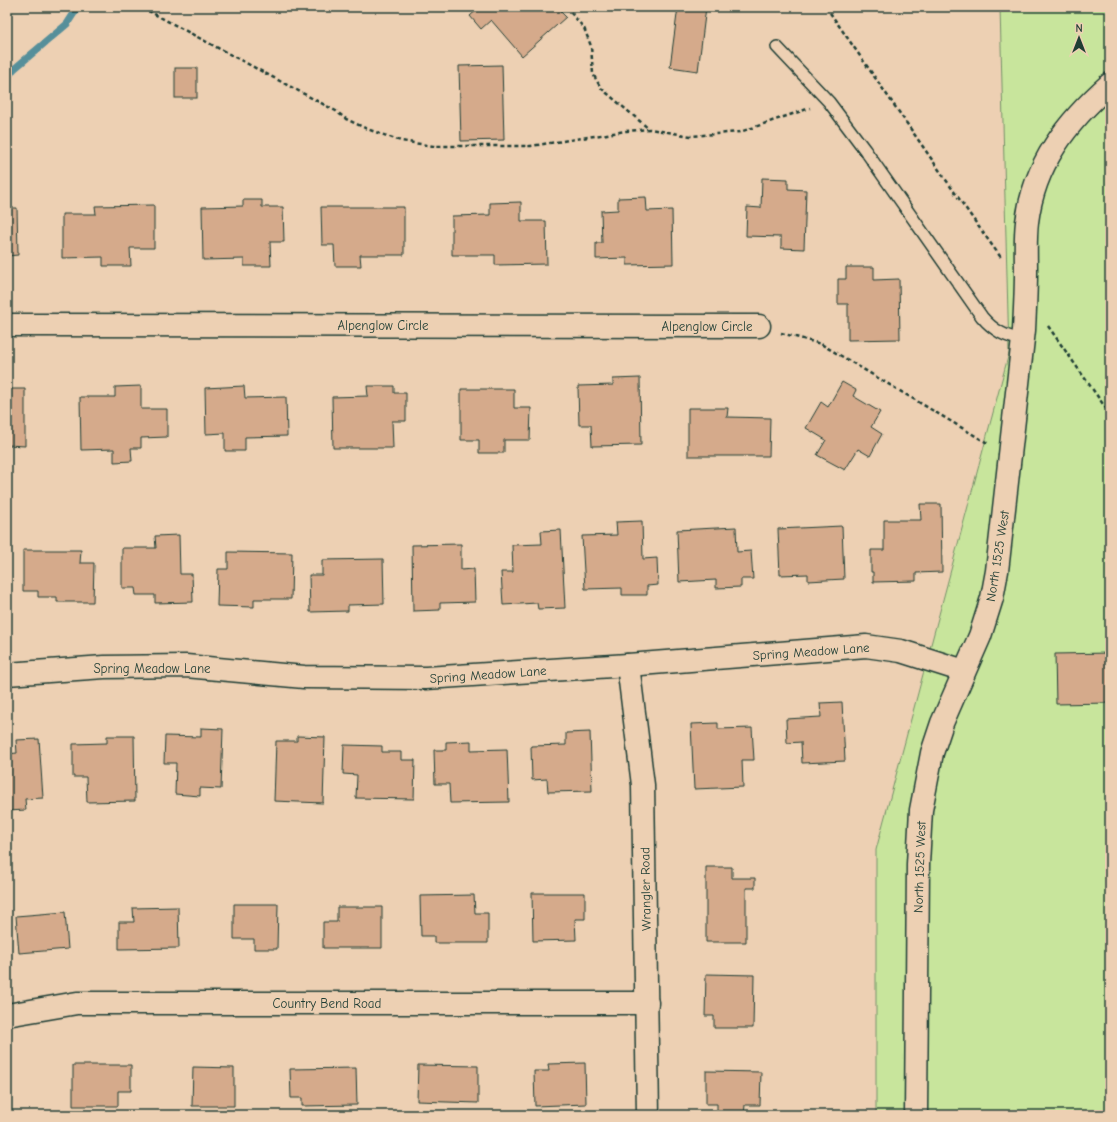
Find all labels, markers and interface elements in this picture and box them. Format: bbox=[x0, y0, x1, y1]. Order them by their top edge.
north arrow bbox=[1059, 18, 1099, 58]
text: N bbox=[1075, 22, 1083, 35]
street label: Alpenglow Circle bbox=[338, 318, 429, 333]
street label: Alpenglow Circle bbox=[662, 319, 753, 334]
street label: North 1525 West bbox=[983, 508, 1012, 603]
street label: Spring Meadow Lane bbox=[752, 640, 870, 663]
street label: Spring Meadow Lane bbox=[93, 661, 211, 676]
street label: Spring Meadow Lane bbox=[429, 663, 547, 686]
street label: North 1525 West bbox=[910, 819, 929, 913]
street label: Wrangler Road bbox=[637, 847, 654, 931]
street label: Country Bend Road bbox=[273, 996, 381, 1011]

